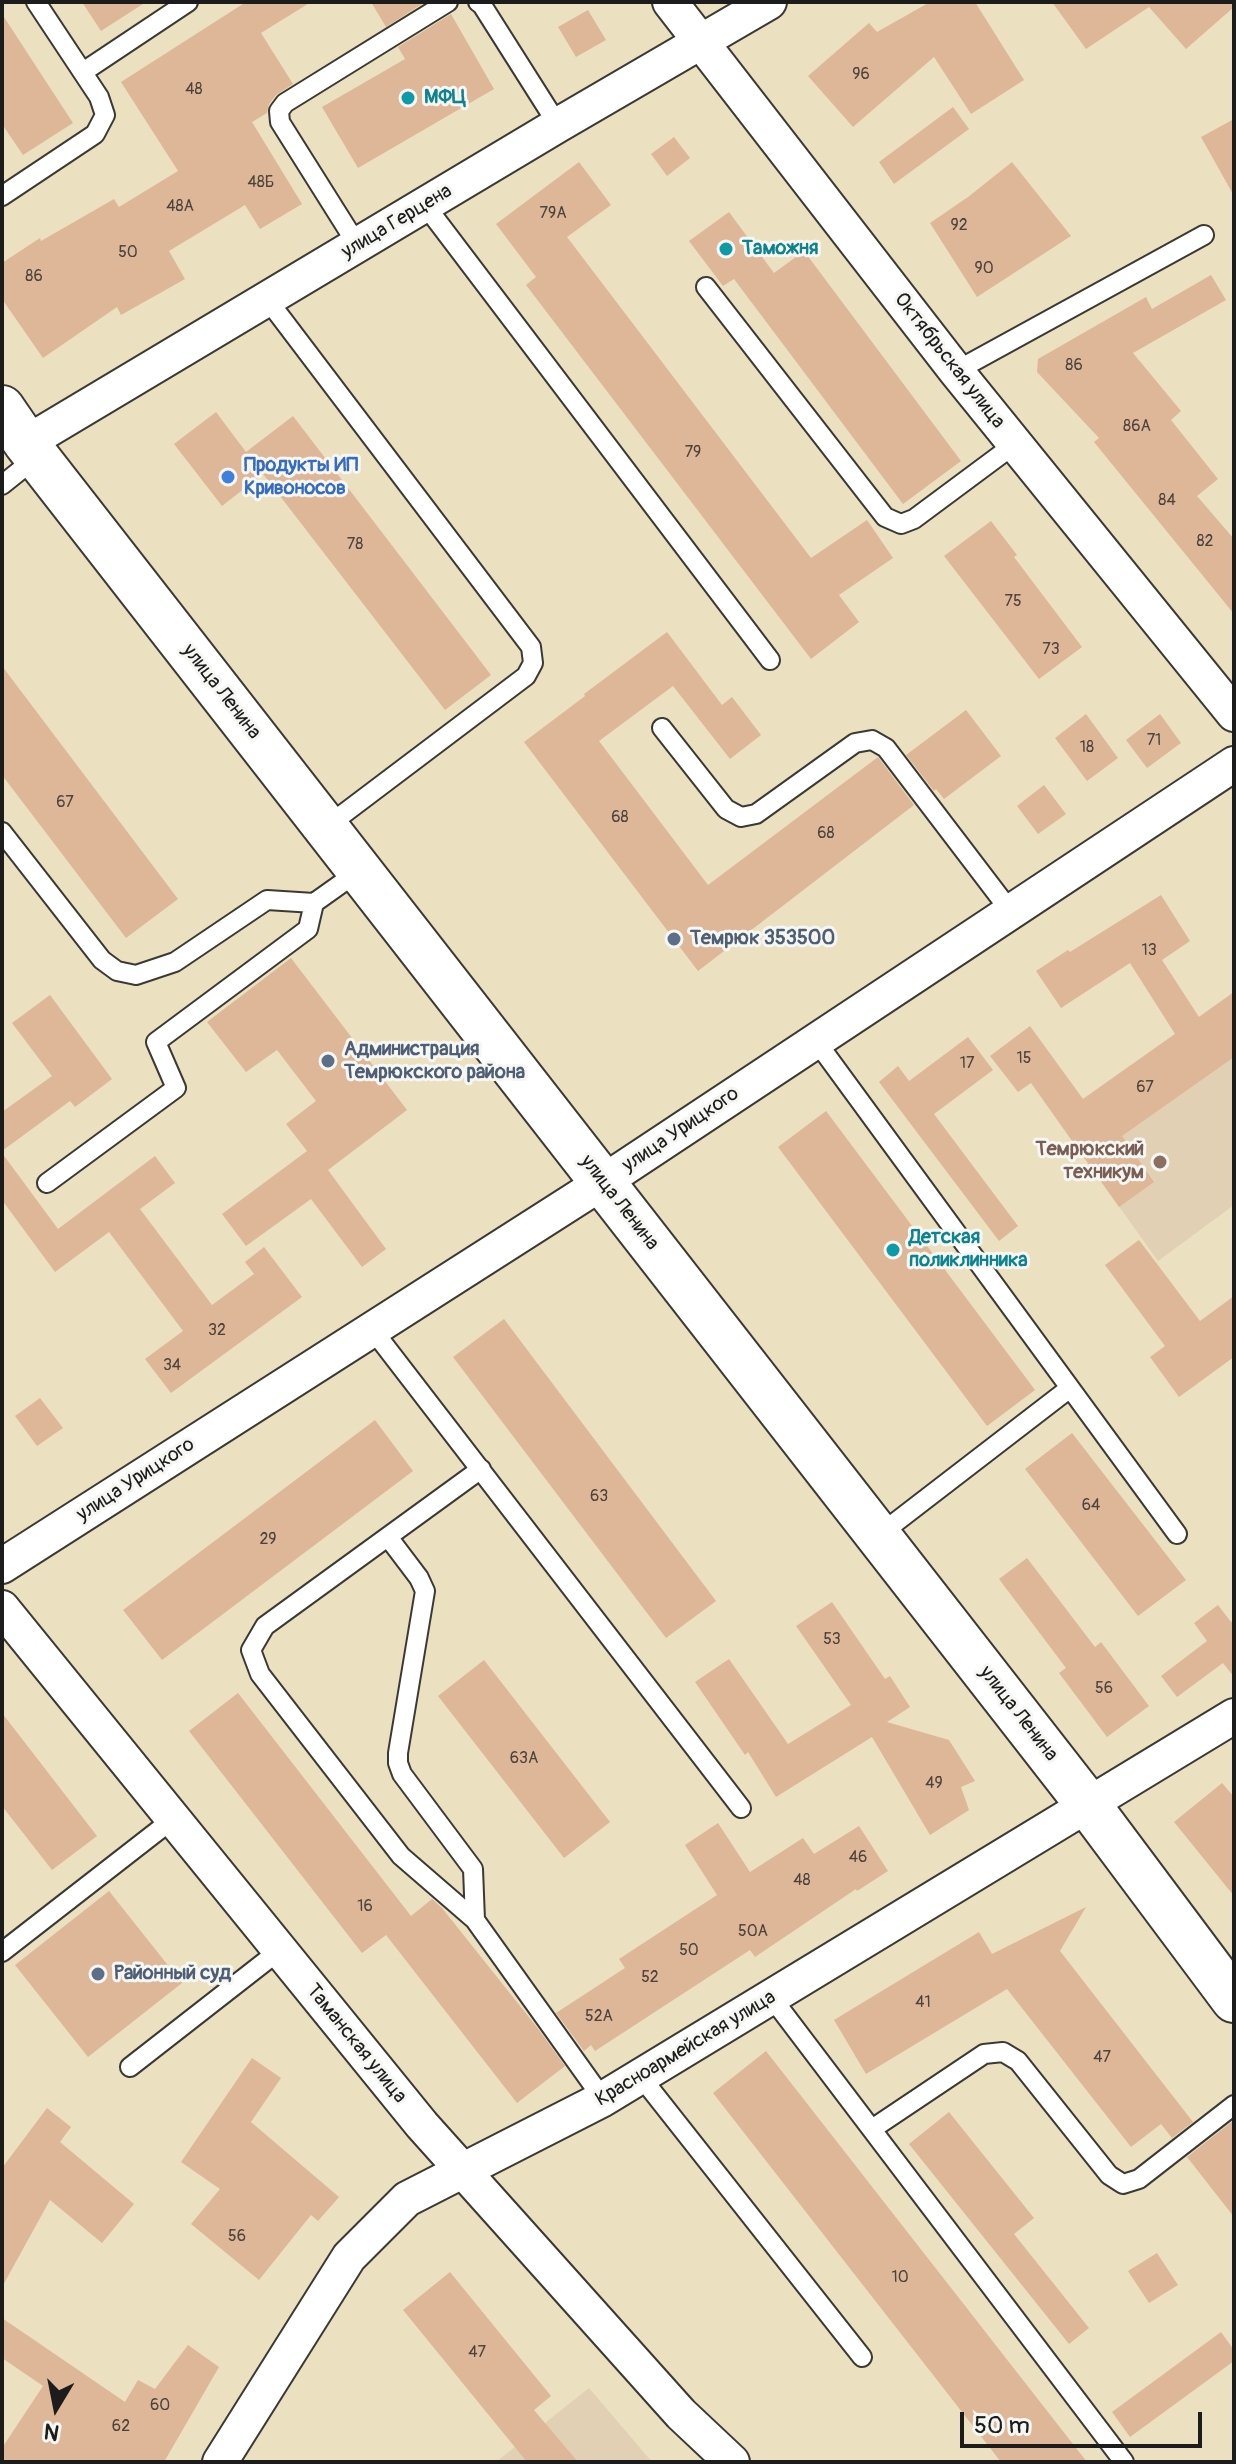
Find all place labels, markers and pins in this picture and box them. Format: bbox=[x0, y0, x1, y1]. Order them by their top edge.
place label: МФЦ bbox=[424, 86, 466, 110]
marker: МФЦ bbox=[399, 89, 417, 107]
place label: Таможня bbox=[742, 237, 818, 261]
marker: Таможня bbox=[717, 240, 735, 258]
place label: Продукты ИП Кривоносов bbox=[244, 454, 358, 501]
marker: Продукты ИП Кривоносов bbox=[219, 468, 237, 486]
place label: Темрюк 353500 bbox=[690, 927, 835, 951]
marker: Темрюк 353500 bbox=[665, 930, 683, 948]
place label: Администрация Темрюкского района bbox=[344, 1038, 525, 1085]
marker: Администрация Темрюкского района bbox=[319, 1052, 337, 1070]
place label: Темрюкский техникум bbox=[1036, 1138, 1144, 1185]
marker: Темрюкский техникум bbox=[1151, 1153, 1169, 1171]
place label: Детская поликлинника bbox=[909, 1226, 1028, 1273]
marker: Детская поликлинника bbox=[884, 1241, 902, 1259]
place label: Районный суд bbox=[114, 1962, 231, 1986]
marker: Районный суд bbox=[89, 1965, 107, 1983]

